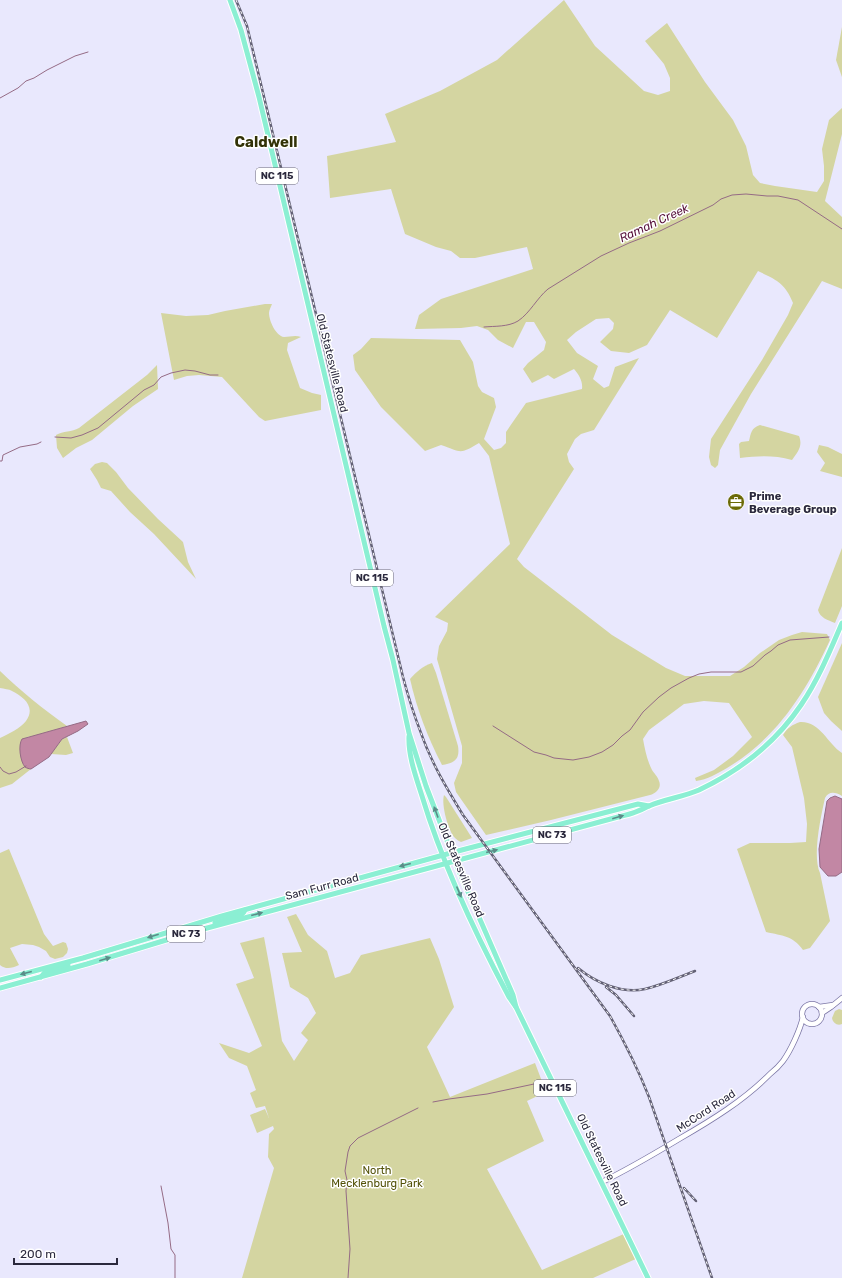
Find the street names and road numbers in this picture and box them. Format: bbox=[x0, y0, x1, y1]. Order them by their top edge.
road number: NC 115 bbox=[256, 168, 298, 184]
street label: Old Statesville Road bbox=[313, 312, 351, 414]
road number: NC 115 bbox=[351, 570, 393, 586]
street label: Old Statesville Road bbox=[435, 821, 487, 919]
road number: NC 73 bbox=[533, 827, 571, 843]
street label: Sam Furr Road bbox=[284, 871, 360, 903]
road number: NC 73 bbox=[167, 926, 205, 942]
road number: NC 115 bbox=[534, 1080, 576, 1096]
street label: McCord Road bbox=[674, 1087, 738, 1135]
street label: Old Statesville Road bbox=[574, 1112, 630, 1208]

